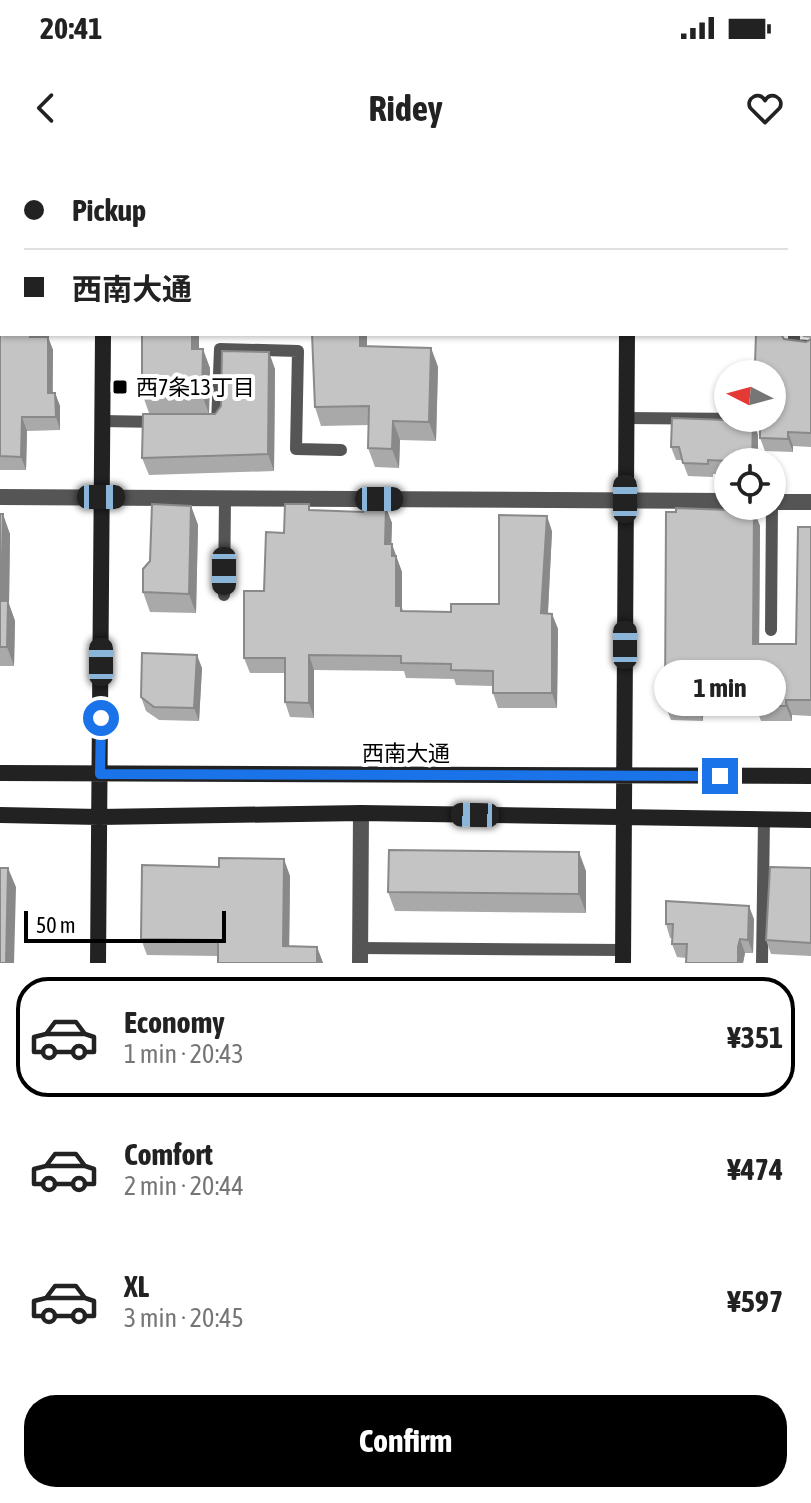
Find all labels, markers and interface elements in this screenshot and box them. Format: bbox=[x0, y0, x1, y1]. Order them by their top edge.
text: 20:41 bbox=[40, 11, 102, 45]
icon: back bbox=[24, 86, 68, 130]
icon: heart bbox=[743, 86, 787, 130]
text: Ridey bbox=[368, 87, 443, 129]
text: Pickup bbox=[72, 193, 146, 227]
text: 西南大通 bbox=[72, 272, 192, 306]
north arrow bbox=[714, 360, 786, 432]
map controls bbox=[714, 360, 786, 520]
place label: 西7条13丁目 bbox=[136, 374, 255, 400]
marker: 西7条13丁目 bbox=[111, 378, 129, 396]
button: locate bbox=[714, 448, 786, 520]
car bbox=[613, 475, 637, 523]
car bbox=[77, 485, 125, 509]
car bbox=[355, 487, 403, 511]
car bbox=[212, 547, 236, 595]
car bbox=[613, 621, 637, 669]
car bbox=[89, 638, 113, 686]
callout: 1 min bbox=[654, 660, 786, 716]
text: 1 min bbox=[693, 673, 747, 703]
route start bbox=[83, 700, 119, 736]
street label: 西南大通 bbox=[362, 740, 450, 766]
route end bbox=[702, 758, 738, 794]
car bbox=[451, 803, 499, 827]
scale bar bbox=[24, 907, 226, 943]
text: 50 m bbox=[36, 912, 76, 938]
icon: car bbox=[28, 1001, 100, 1073]
text: Economy bbox=[124, 1005, 225, 1039]
text: ¥351 bbox=[727, 1020, 783, 1054]
text: 1 min · 20:43 bbox=[124, 1039, 244, 1069]
icon: car bbox=[28, 1133, 100, 1205]
text: Comfort bbox=[124, 1137, 213, 1171]
text: ¥474 bbox=[727, 1152, 783, 1186]
text: 2 min · 20:44 bbox=[124, 1171, 244, 1201]
icon: car bbox=[28, 1265, 100, 1337]
text: XL bbox=[124, 1269, 149, 1303]
text: ¥597 bbox=[727, 1284, 783, 1318]
text: 3 min · 20:45 bbox=[124, 1303, 244, 1333]
button: Confirm bbox=[24, 1395, 787, 1487]

